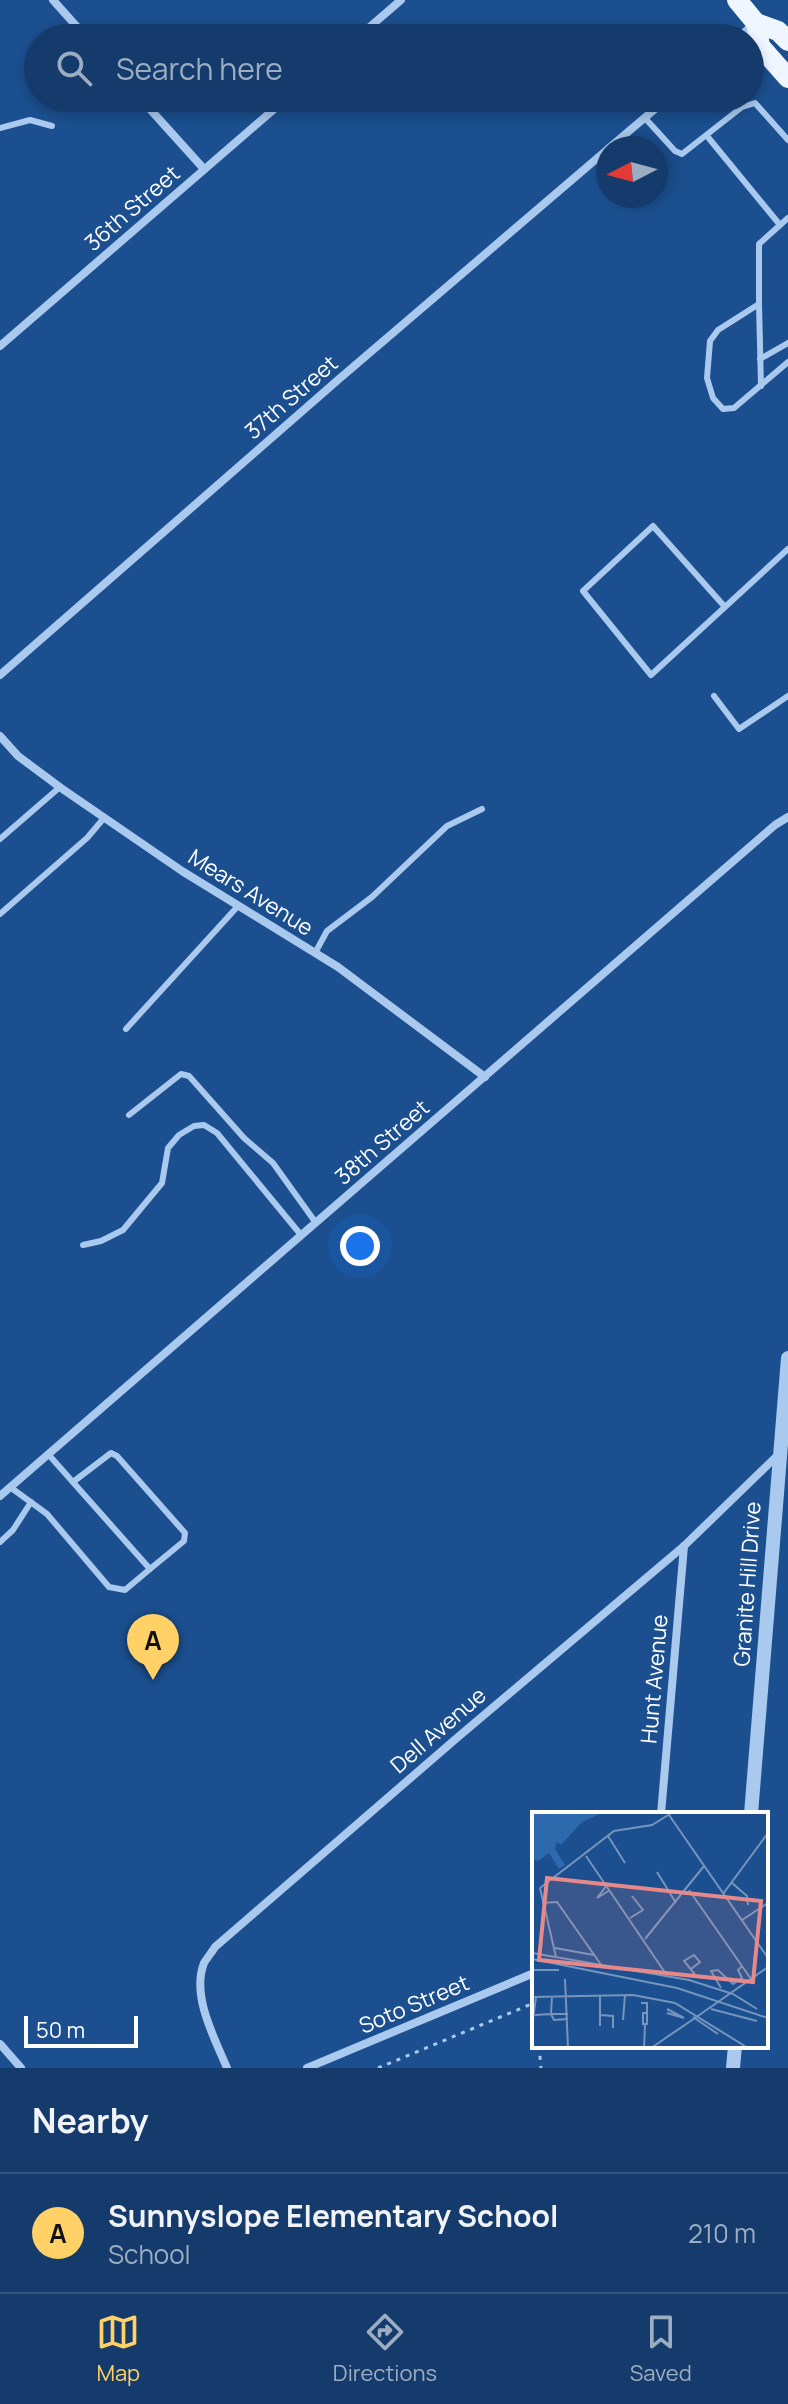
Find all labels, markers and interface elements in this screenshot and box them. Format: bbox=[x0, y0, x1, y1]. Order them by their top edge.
search box bbox=[24, 24, 764, 112]
icon: search bbox=[52, 46, 96, 90]
text: Search here bbox=[116, 48, 283, 89]
north arrow bbox=[596, 136, 668, 208]
street label: 36th Street bbox=[78, 158, 186, 258]
street label: 37th Street bbox=[238, 348, 344, 446]
street label: Mears Avenue bbox=[183, 842, 319, 942]
street label: 38th Street bbox=[328, 1093, 436, 1191]
your location bbox=[340, 1226, 380, 1266]
street label: Granite Hill Drive bbox=[726, 1500, 768, 1668]
street label: Hunt Avenue bbox=[633, 1613, 675, 1745]
pin: A bbox=[127, 1614, 179, 1680]
street label: Dell Avenue bbox=[384, 1680, 492, 1780]
inset map bbox=[532, 1812, 768, 2048]
street label: Soto Street bbox=[354, 1967, 474, 2041]
scale bar bbox=[24, 2012, 138, 2048]
text: 50 m bbox=[36, 2015, 85, 2045]
text: Nearby bbox=[32, 2097, 148, 2143]
text: Sunnyslope Elementary School bbox=[108, 2195, 558, 2236]
text: A bbox=[49, 2215, 67, 2251]
text: 210 m bbox=[688, 2215, 756, 2251]
text: School bbox=[108, 2236, 191, 2272]
tab: Map bbox=[96, 2310, 140, 2388]
tab: Directions bbox=[333, 2310, 437, 2388]
tab: Saved bbox=[630, 2310, 692, 2388]

